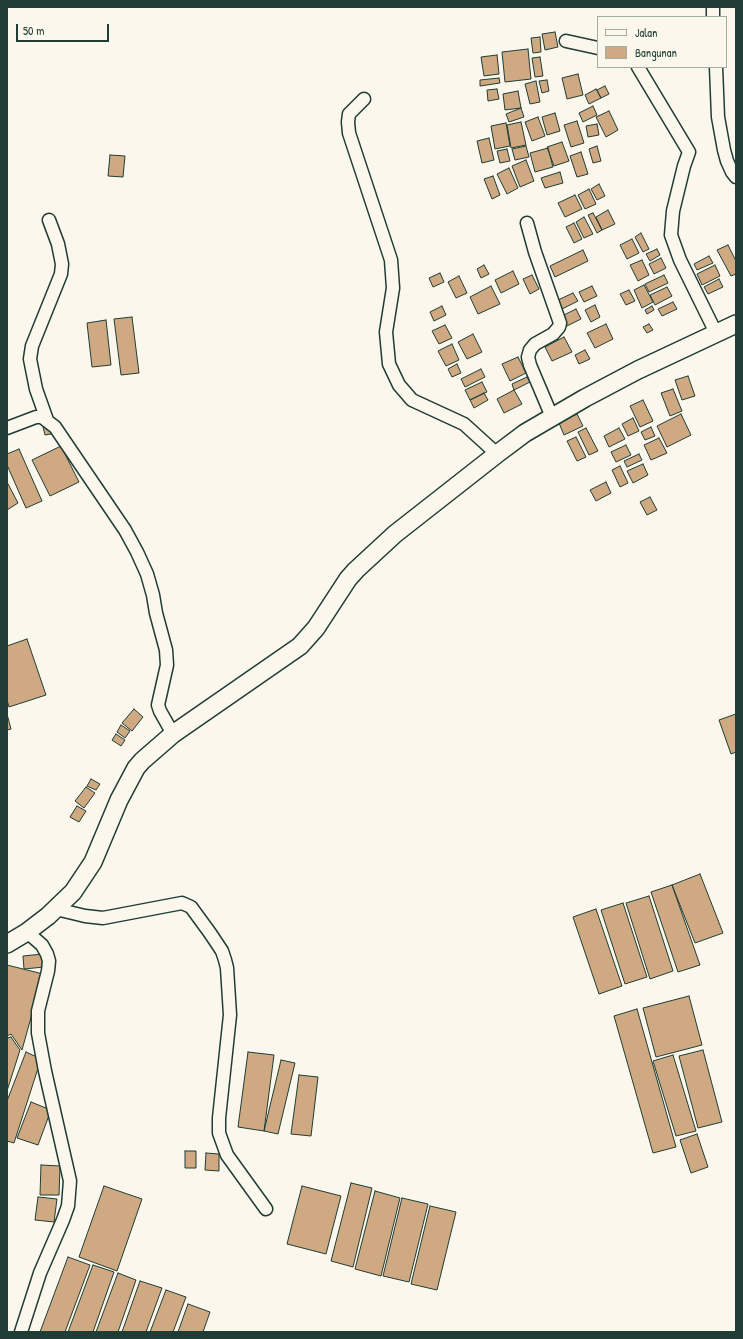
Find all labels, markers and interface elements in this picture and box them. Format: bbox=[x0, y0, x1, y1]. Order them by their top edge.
scale bar bbox=[18, 16, 111, 42]
legend bbox=[597, 16, 727, 68]
text: 50 m bbox=[23, 22, 44, 39]
text: Jalan bbox=[635, 24, 657, 41]
text: Bangunan bbox=[635, 44, 677, 61]

